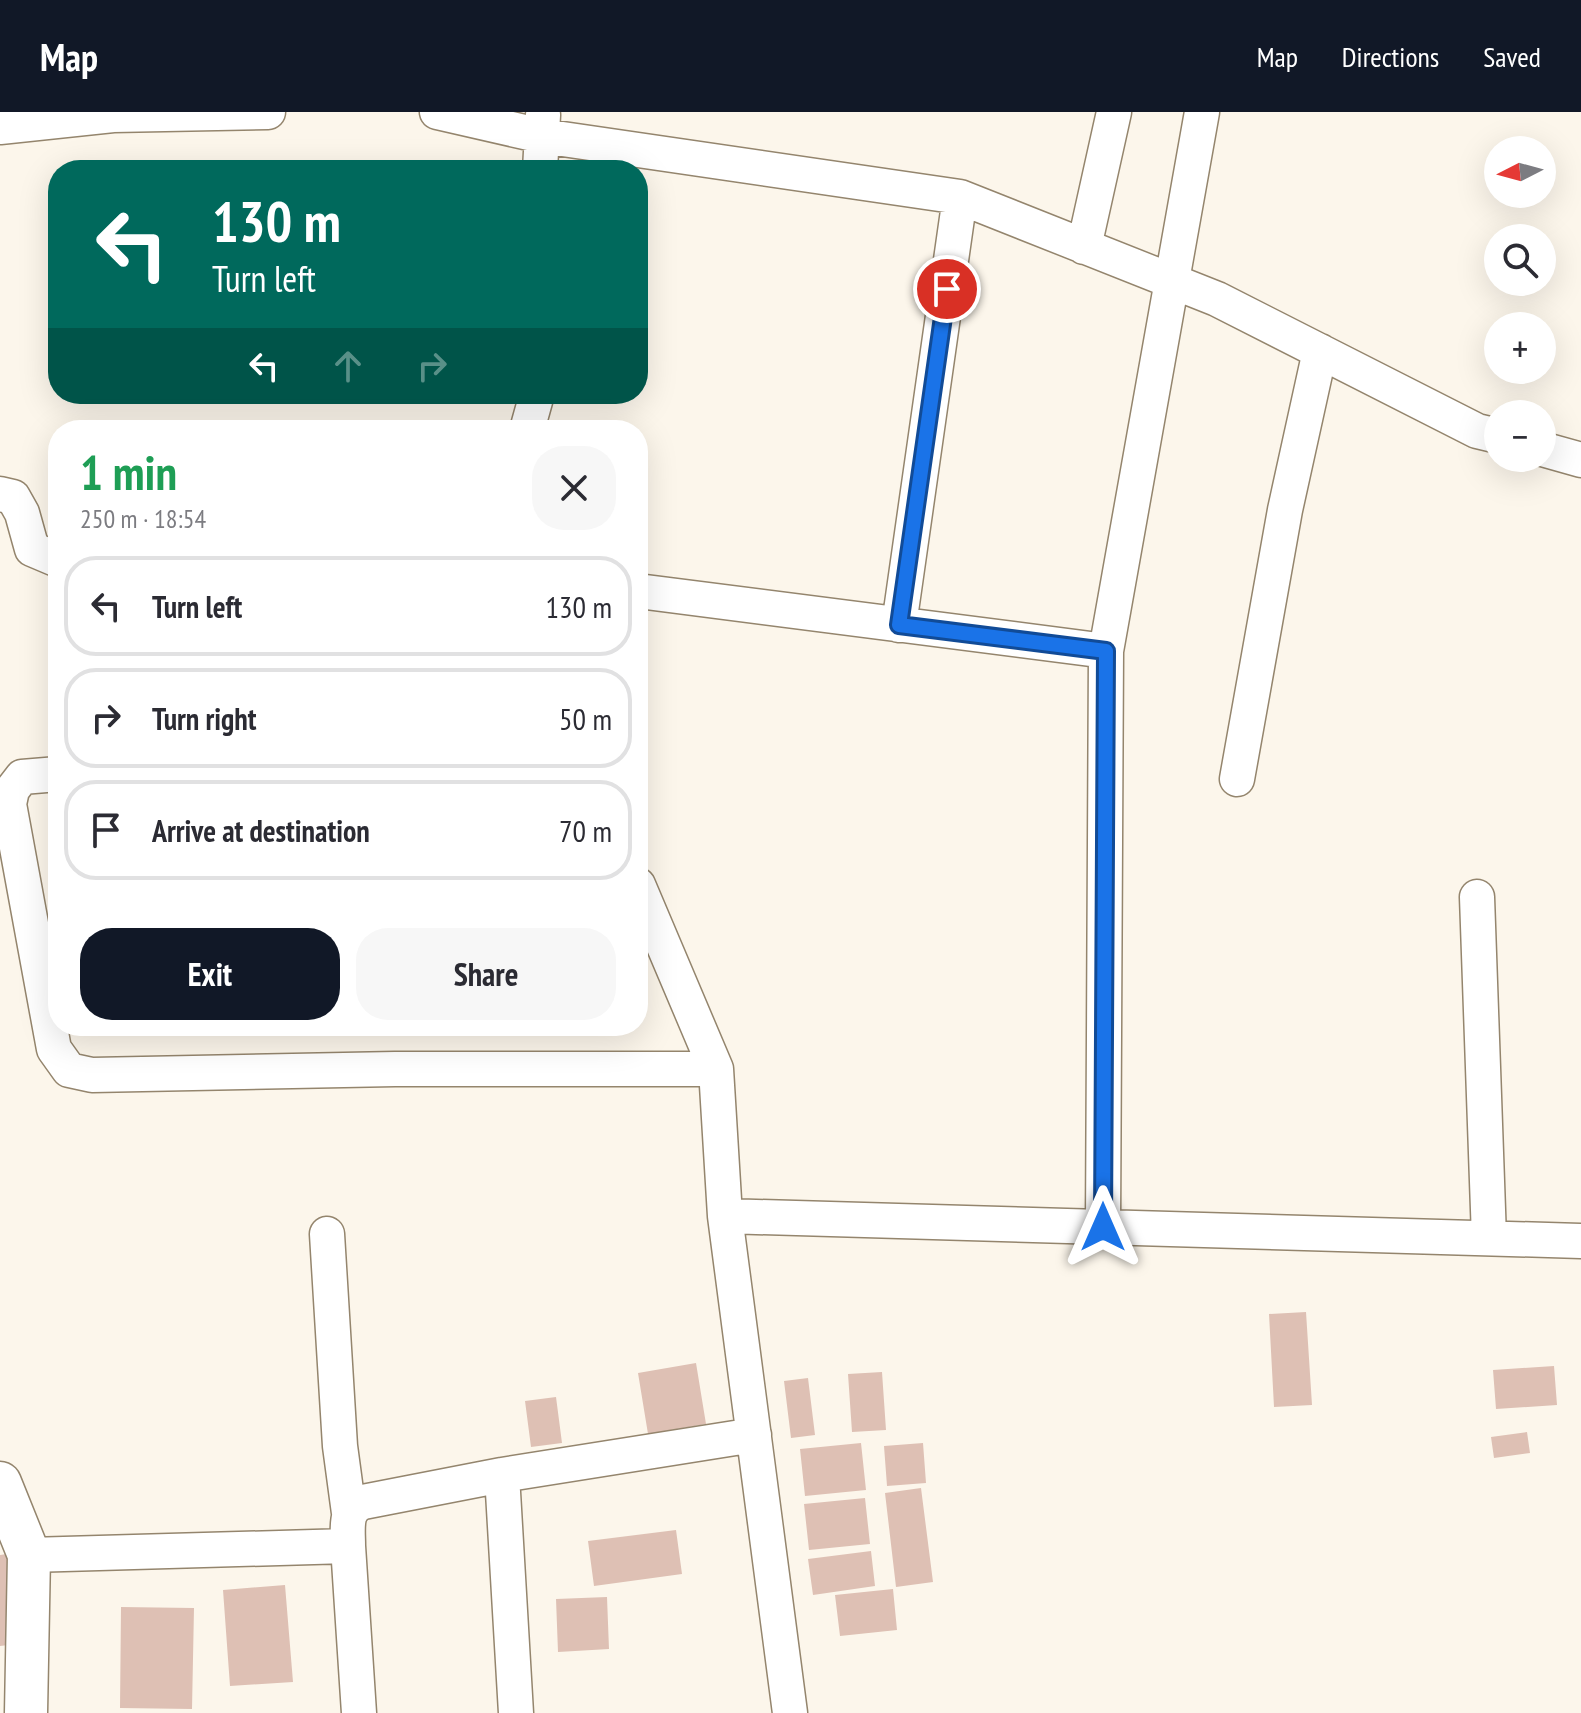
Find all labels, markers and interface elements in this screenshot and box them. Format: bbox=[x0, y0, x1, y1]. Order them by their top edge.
text: Map bbox=[40, 32, 98, 81]
text: Map bbox=[1257, 38, 1298, 75]
text: Directions bbox=[1342, 38, 1439, 75]
text: Saved bbox=[1483, 38, 1541, 75]
north arrow bbox=[1484, 136, 1556, 208]
map controls bbox=[1484, 136, 1556, 472]
text: 130 m bbox=[212, 185, 341, 257]
icon: left bbox=[80, 192, 184, 296]
button: search bbox=[1484, 224, 1556, 296]
text: Turn left bbox=[212, 255, 316, 302]
pin bbox=[913, 255, 981, 323]
icon: arrive bbox=[925, 267, 969, 311]
button: + bbox=[1484, 312, 1556, 384]
icon: left bbox=[242, 344, 286, 388]
icon: ahead bbox=[326, 344, 370, 388]
icon: right bbox=[410, 344, 454, 388]
button: − bbox=[1484, 400, 1556, 472]
text: 1 min bbox=[80, 441, 177, 503]
button: close bbox=[532, 446, 616, 530]
text: 250 m · 18:54 bbox=[80, 502, 206, 535]
icon: left bbox=[84, 584, 128, 628]
text: Turn left bbox=[152, 587, 242, 626]
text: 130 m bbox=[546, 587, 612, 626]
icon: right bbox=[84, 696, 128, 740]
text: Turn right bbox=[152, 699, 256, 738]
text: 50 m bbox=[559, 699, 612, 738]
icon: arrive bbox=[84, 808, 128, 852]
text: Arrive at destination bbox=[152, 811, 370, 850]
text: 70 m bbox=[559, 811, 612, 850]
button: Exit bbox=[80, 928, 340, 1020]
button: Share bbox=[356, 928, 616, 1020]
position arrow bbox=[1061, 1185, 1145, 1269]

